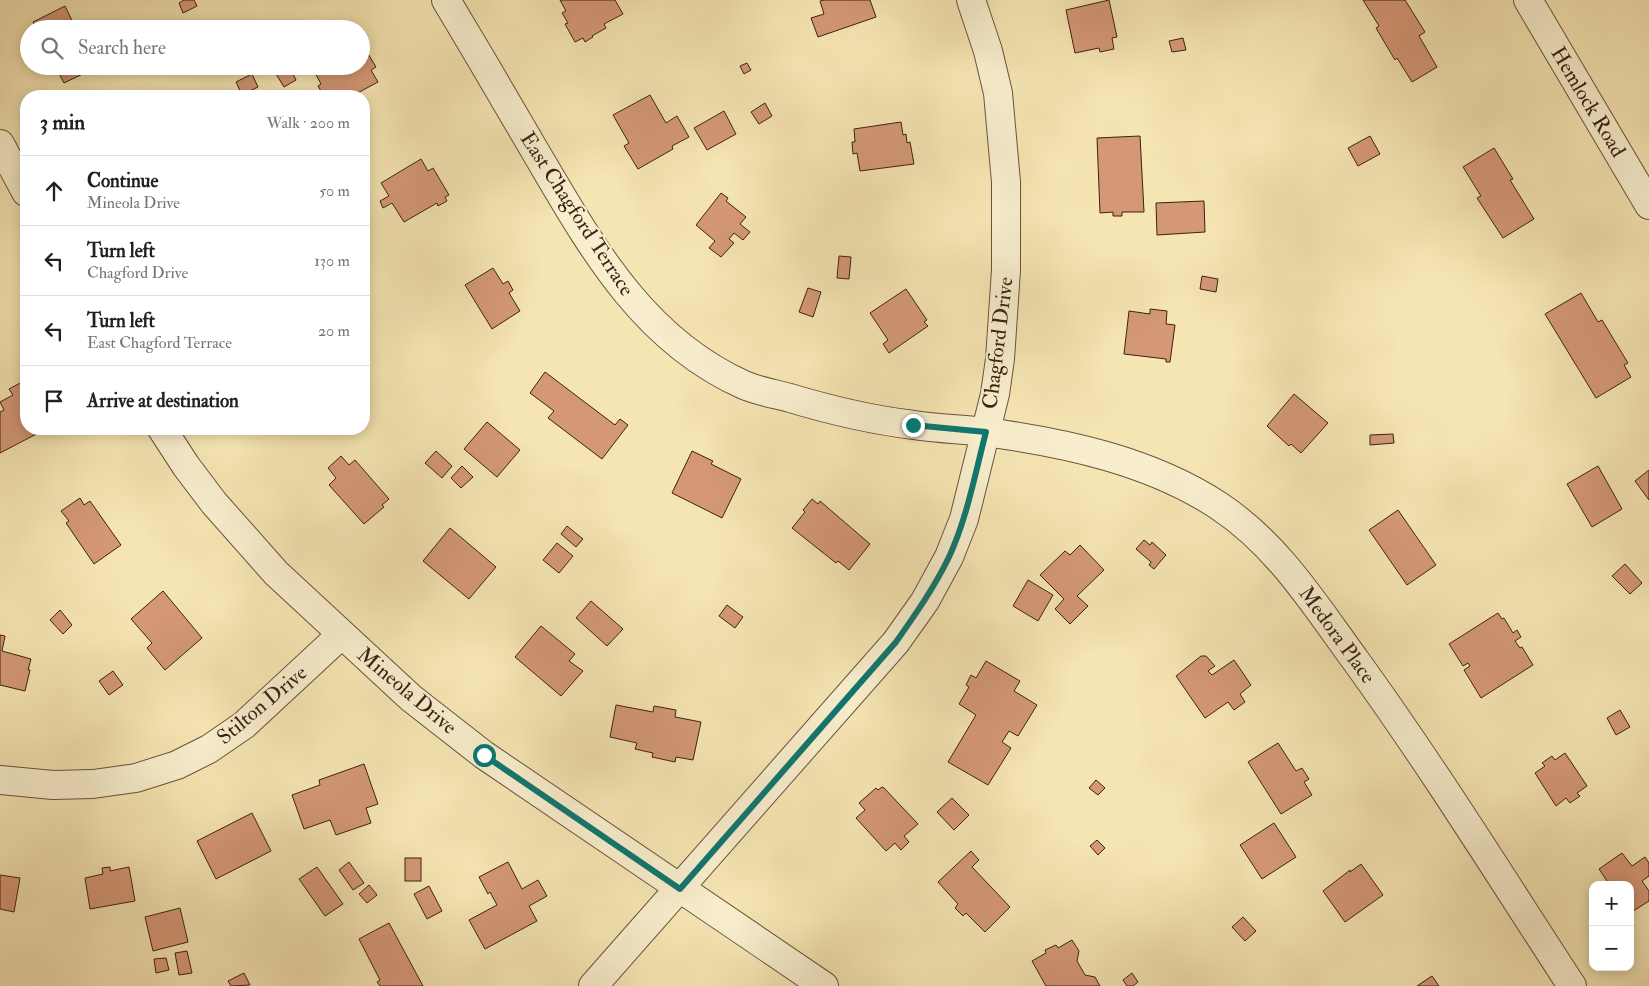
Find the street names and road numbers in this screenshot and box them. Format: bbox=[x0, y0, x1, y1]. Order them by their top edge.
street label: Hemlock Road bbox=[1544, 42, 1632, 163]
street label: East Chagford Terrace bbox=[514, 127, 640, 301]
street label: Chagford Drive bbox=[977, 275, 1020, 411]
street label: Medora Place bbox=[1293, 581, 1381, 689]
street label: Mineola Drive bbox=[352, 641, 463, 741]
street label: Stilton Drive bbox=[211, 659, 313, 751]

